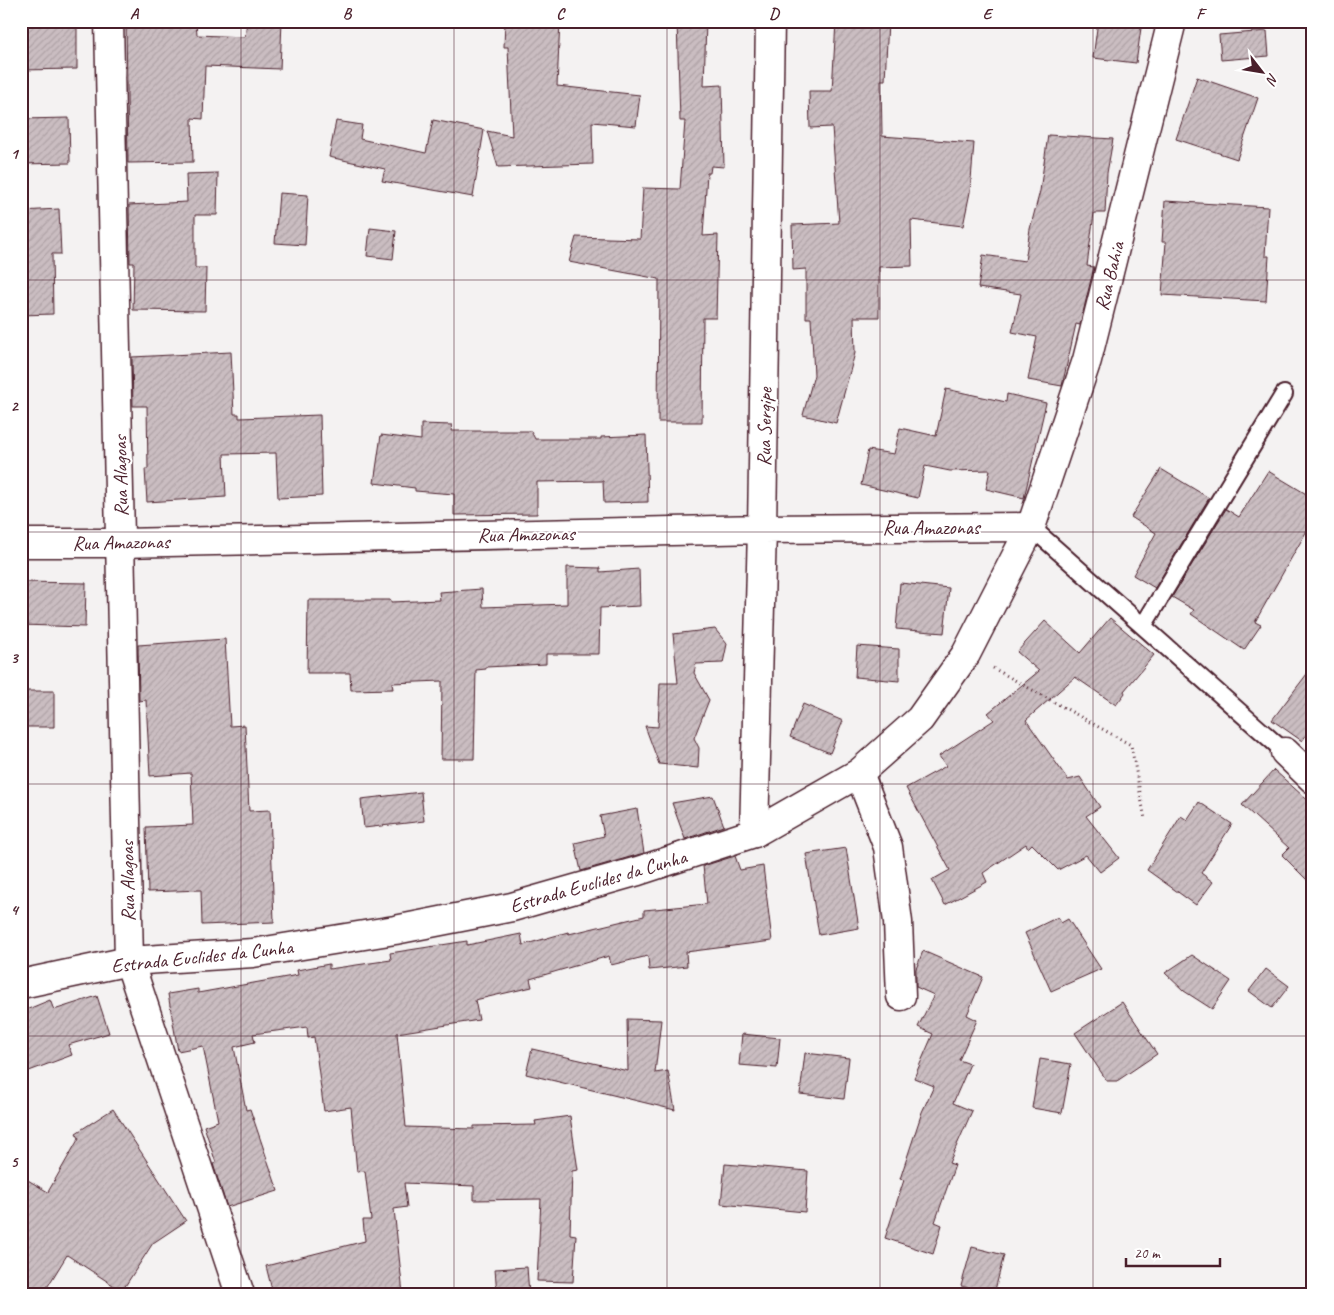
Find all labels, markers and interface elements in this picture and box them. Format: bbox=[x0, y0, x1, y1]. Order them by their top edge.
text: A bbox=[130, 4, 140, 24]
text: B bbox=[343, 4, 353, 24]
text: C bbox=[556, 4, 566, 24]
text: D bbox=[769, 4, 780, 24]
text: E bbox=[983, 4, 994, 24]
text: F bbox=[1196, 4, 1207, 24]
north arrow bbox=[1236, 48, 1286, 98]
text: N bbox=[1262, 70, 1282, 89]
text: 1 bbox=[10, 144, 19, 164]
street label: Rua Bahia bbox=[1089, 237, 1131, 313]
street label: Rua Sergipe bbox=[751, 386, 778, 467]
text: 2 bbox=[10, 396, 19, 416]
street label: Rua Alagoas bbox=[107, 433, 134, 517]
street label: Rua Amazonas bbox=[882, 515, 982, 540]
street label: Rua Amazonas bbox=[477, 521, 577, 548]
street label: Rua Amazonas bbox=[72, 529, 172, 556]
text: 3 bbox=[10, 648, 19, 668]
street label: Rua Alagoas bbox=[114, 838, 141, 922]
street label: Estrada Euclides da Cunha bbox=[507, 844, 691, 919]
text: 4 bbox=[10, 900, 19, 920]
street label: Estrada Euclides da Cunha bbox=[110, 934, 296, 978]
text: 5 bbox=[11, 1152, 20, 1172]
scale bar bbox=[1126, 1235, 1220, 1267]
text: 20 m bbox=[1134, 1244, 1161, 1263]

